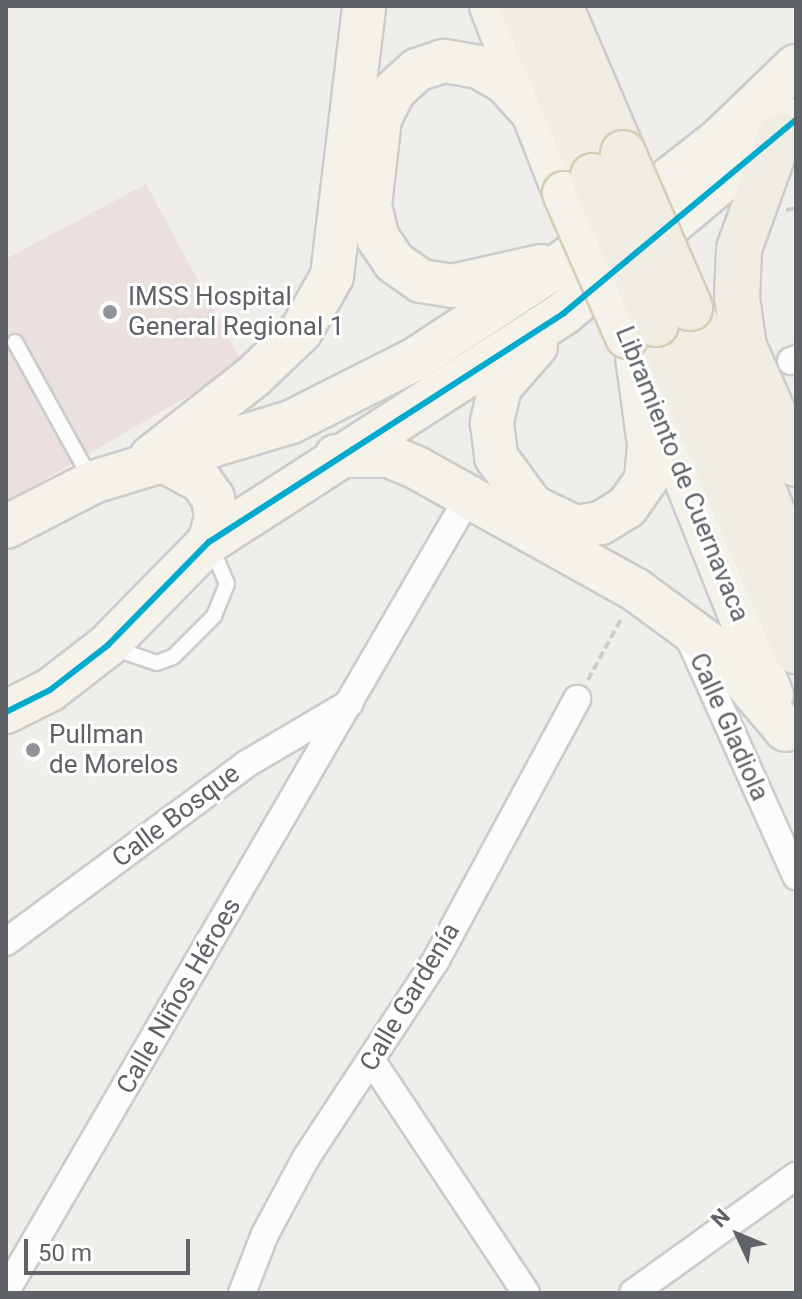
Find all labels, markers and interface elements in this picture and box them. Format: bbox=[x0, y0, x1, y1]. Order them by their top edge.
place label: IMSS Hospital General Regional 1 bbox=[128, 281, 344, 342]
marker: IMSS Hospital General Regional 1 bbox=[99, 301, 121, 323]
street label: Libramiento de Cuernavaca bbox=[608, 322, 756, 626]
street label: Calle Gladiola bbox=[683, 648, 775, 806]
place label: Pullman de Morelos bbox=[49, 719, 178, 780]
marker: Pullman de Morelos bbox=[24, 741, 42, 759]
street label: Calle Bosque bbox=[106, 758, 246, 874]
street label: Calle Niños Héroes bbox=[110, 893, 248, 1099]
street label: Calle Gardenía bbox=[353, 917, 467, 1077]
north arrow bbox=[698, 1195, 778, 1275]
text: N bbox=[706, 1204, 735, 1232]
scale bar bbox=[28, 1223, 194, 1273]
text: 50 m bbox=[38, 1239, 92, 1267]

